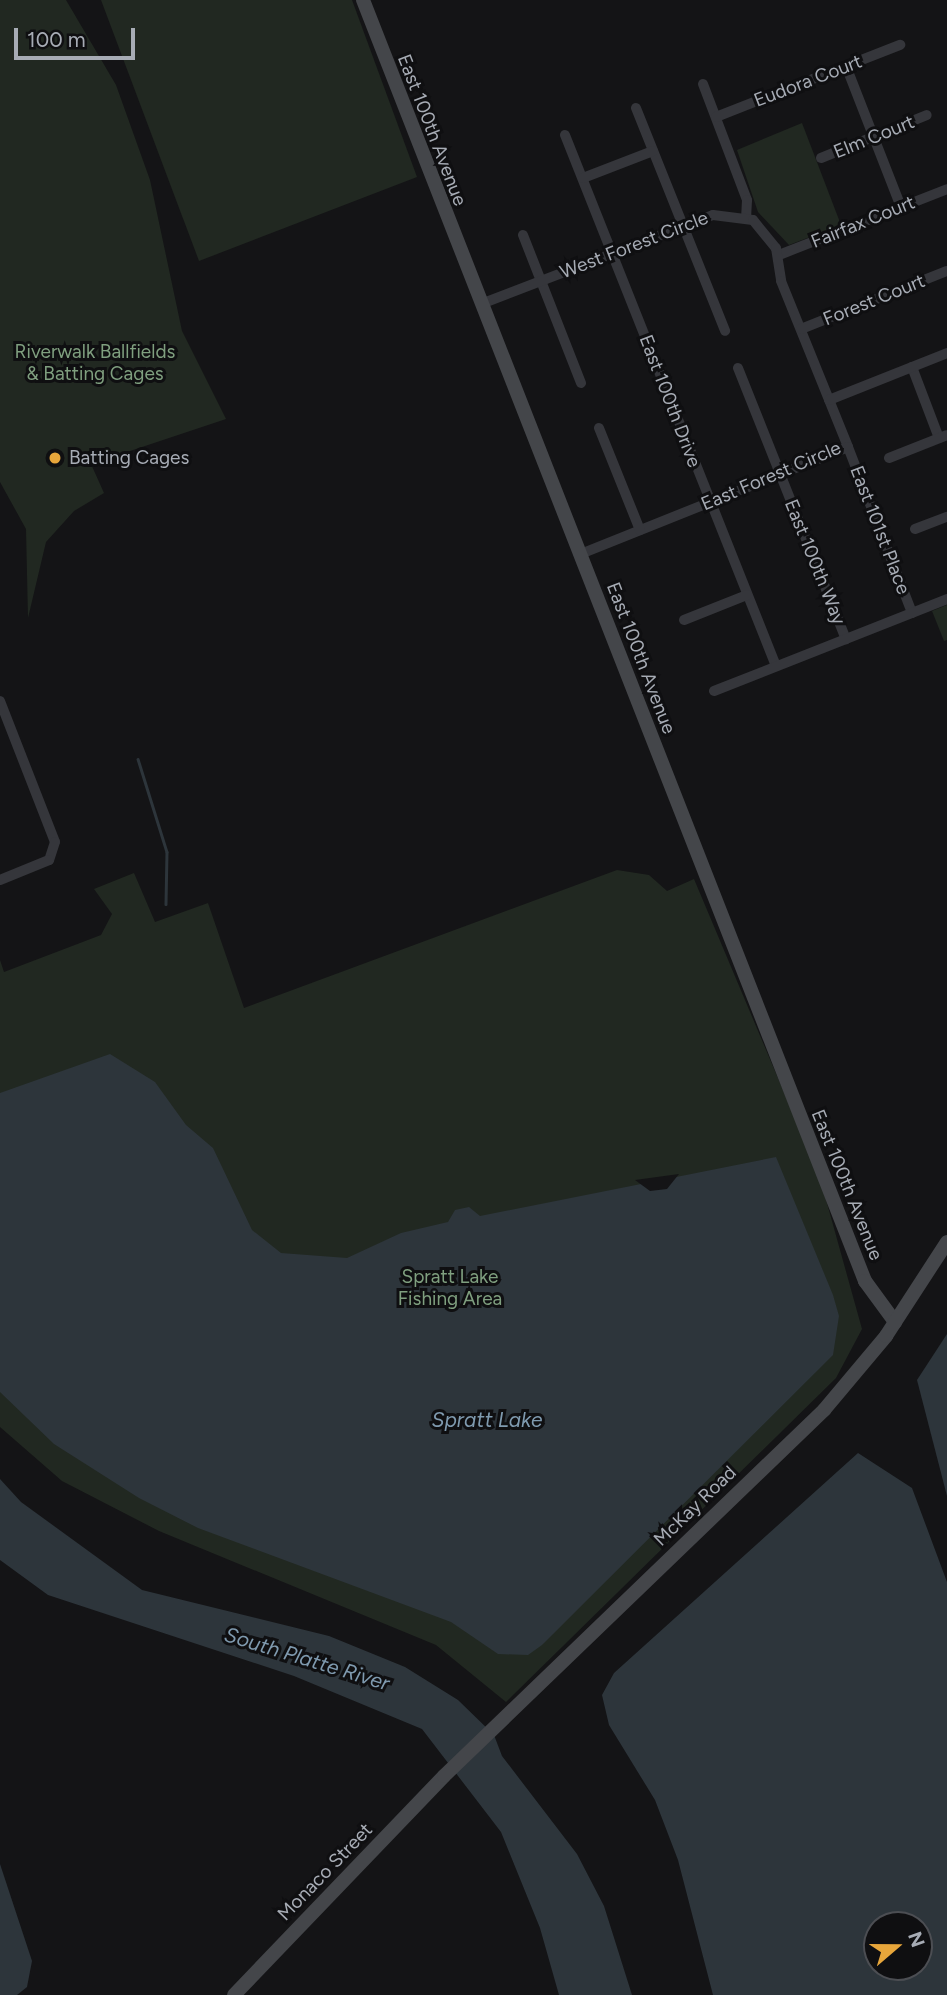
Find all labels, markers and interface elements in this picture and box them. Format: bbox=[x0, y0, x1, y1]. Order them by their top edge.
scale bar bbox=[18, 14, 138, 58]
text: 100 m bbox=[27, 27, 86, 52]
street label: Eudora Court bbox=[751, 50, 865, 112]
street label: East 100th Avenue bbox=[393, 51, 471, 209]
street label: Elm Court bbox=[830, 110, 918, 164]
street label: Fairfax Court bbox=[808, 191, 918, 253]
street label: West Forest Circle bbox=[557, 206, 711, 284]
street label: Forest Court bbox=[820, 269, 928, 331]
street label: East 100th Drive bbox=[634, 331, 706, 471]
park label: Riverwalk Ballfields & Batting Cages bbox=[15, 341, 175, 385]
street label: East Forest Circle bbox=[698, 436, 844, 516]
place label: Batting Cages bbox=[69, 447, 189, 469]
marker: Batting Cages bbox=[47, 450, 63, 466]
street label: East 101st Place bbox=[845, 463, 915, 597]
street label: East 100th Way bbox=[779, 496, 851, 628]
street label: East 100th Avenue bbox=[602, 579, 680, 737]
street label: East 100th Avenue bbox=[806, 1106, 888, 1264]
park label: Spratt Lake Fishing Area bbox=[398, 1266, 502, 1310]
water label: Spratt Lake bbox=[432, 1407, 542, 1433]
street label: McKay Road bbox=[649, 1461, 741, 1551]
water label: South Platte River bbox=[221, 1622, 393, 1696]
street label: Monaco Street bbox=[273, 1819, 377, 1925]
north arrow bbox=[863, 1911, 933, 1981]
text: N bbox=[903, 1928, 930, 1950]

